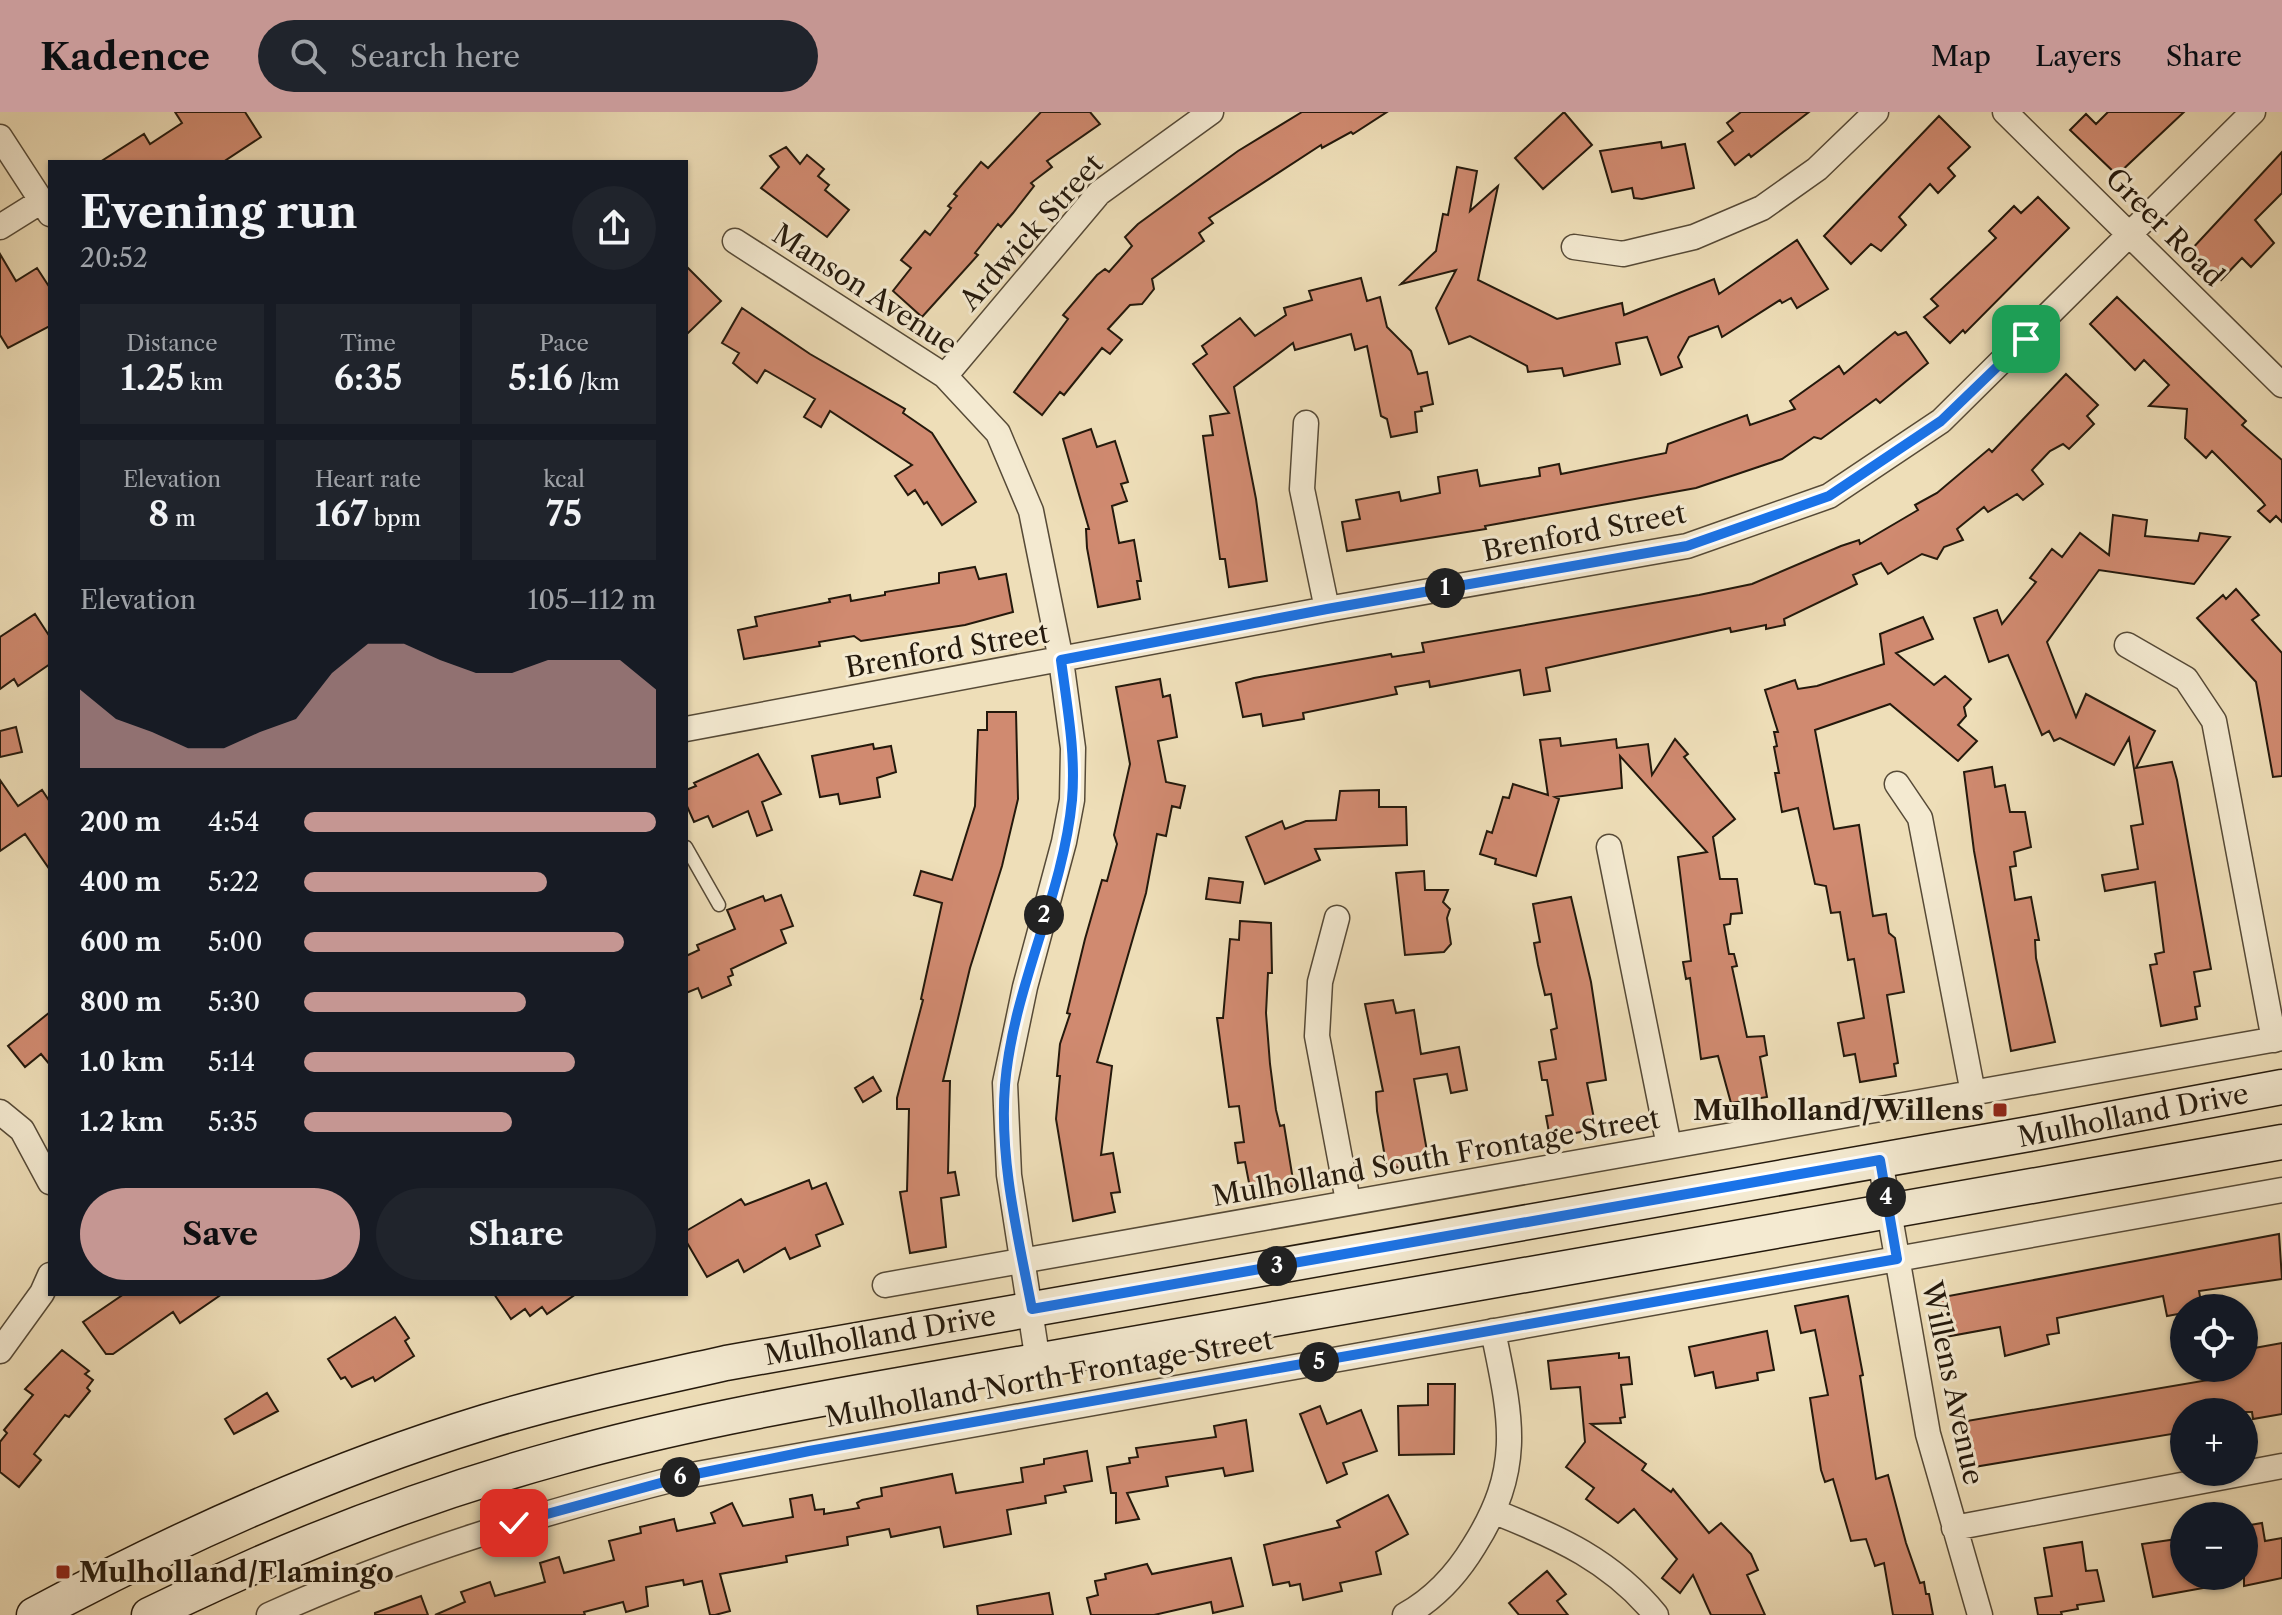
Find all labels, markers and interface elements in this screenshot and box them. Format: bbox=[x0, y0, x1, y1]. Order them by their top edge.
search box bbox=[258, 20, 818, 92]
text: Kadence bbox=[40, 33, 210, 80]
icon: search bbox=[286, 34, 330, 78]
text: Search here bbox=[350, 38, 520, 75]
text: Map bbox=[1931, 39, 1991, 73]
text: Layers bbox=[2035, 39, 2122, 73]
text: Share bbox=[2166, 39, 2242, 73]
street label: Ardwick Street bbox=[952, 147, 1110, 318]
street label: Greer Road bbox=[2099, 161, 2231, 293]
text: Evening run bbox=[80, 185, 357, 239]
button: share bbox=[572, 186, 656, 270]
street label: Manson Avenue bbox=[766, 217, 964, 361]
text: 20:52 bbox=[80, 242, 148, 274]
pin bbox=[1992, 305, 2060, 373]
icon: arrive bbox=[2004, 317, 2048, 361]
text: Distance bbox=[126, 330, 218, 357]
text: Time bbox=[340, 330, 396, 357]
text: Pace bbox=[539, 330, 589, 357]
text: 1.25 bbox=[121, 357, 184, 399]
text: 6:35 bbox=[334, 357, 402, 399]
text: 5:16 bbox=[508, 357, 573, 399]
text: km bbox=[184, 369, 223, 396]
text: /km bbox=[573, 369, 620, 396]
text: Elevation bbox=[123, 466, 221, 493]
text: Heart rate bbox=[315, 466, 421, 493]
text: kcal bbox=[543, 466, 585, 493]
text: 8 bbox=[148, 493, 169, 535]
text: 167 bbox=[315, 493, 368, 535]
text: 75 bbox=[546, 493, 582, 535]
street label: Brenford Street bbox=[1480, 496, 1689, 568]
text: m bbox=[169, 505, 196, 532]
text: bpm bbox=[368, 505, 421, 532]
pin: 1 bbox=[1425, 568, 1465, 608]
text: 1 bbox=[1440, 574, 1450, 601]
text: Elevation bbox=[80, 584, 196, 616]
text: 105–112 m bbox=[527, 584, 656, 616]
street label: Brenford Street bbox=[843, 615, 1052, 685]
text: 200 m bbox=[80, 806, 161, 838]
text: 4:54 bbox=[208, 806, 259, 838]
text: 400 m bbox=[80, 866, 161, 898]
text: 5:22 bbox=[208, 866, 259, 898]
pin: 2 bbox=[1024, 895, 1064, 935]
text: 2 bbox=[1038, 901, 1051, 928]
text: 600 m bbox=[80, 926, 161, 958]
text: 5:00 bbox=[208, 926, 262, 958]
text: 800 m bbox=[80, 986, 162, 1018]
text: 5:30 bbox=[208, 986, 260, 1018]
text: 1.0 km bbox=[80, 1046, 165, 1078]
text: 5:14 bbox=[208, 1046, 255, 1078]
street label: Mulholland Drive bbox=[2015, 1076, 2251, 1154]
place label: Mulholland/Willens bbox=[1693, 1093, 1984, 1127]
street label: Mulholland South Frontage Street bbox=[1210, 1101, 1662, 1213]
marker: Mulholland/Willens bbox=[1991, 1101, 2009, 1119]
text: 1.2 km bbox=[80, 1106, 164, 1138]
text: 5:35 bbox=[208, 1106, 258, 1138]
pin: 4 bbox=[1866, 1177, 1906, 1217]
text: 4 bbox=[1879, 1183, 1893, 1210]
button: Save bbox=[80, 1188, 360, 1280]
button: Share bbox=[376, 1188, 656, 1280]
pin: 3 bbox=[1257, 1246, 1297, 1286]
text: 3 bbox=[1271, 1252, 1283, 1279]
street label: Willens Avenue bbox=[1915, 1277, 1991, 1488]
map controls bbox=[2170, 1294, 2258, 1590]
button: locate bbox=[2170, 1294, 2258, 1382]
street label: Mulholland Drive bbox=[762, 1298, 998, 1372]
street label: Mulholland North Frontage Street bbox=[823, 1322, 1276, 1434]
pin: 5 bbox=[1299, 1342, 1339, 1382]
text: 5 bbox=[1313, 1348, 1325, 1375]
button: + bbox=[2170, 1398, 2258, 1486]
pin: 6 bbox=[660, 1457, 700, 1497]
text: 6 bbox=[673, 1463, 687, 1490]
pin bbox=[480, 1489, 548, 1557]
icon: check bbox=[492, 1501, 536, 1545]
button: − bbox=[2170, 1502, 2258, 1590]
place label: Mulholland/Flamingo bbox=[79, 1555, 394, 1589]
marker: Mulholland/Flamingo bbox=[54, 1563, 72, 1581]

